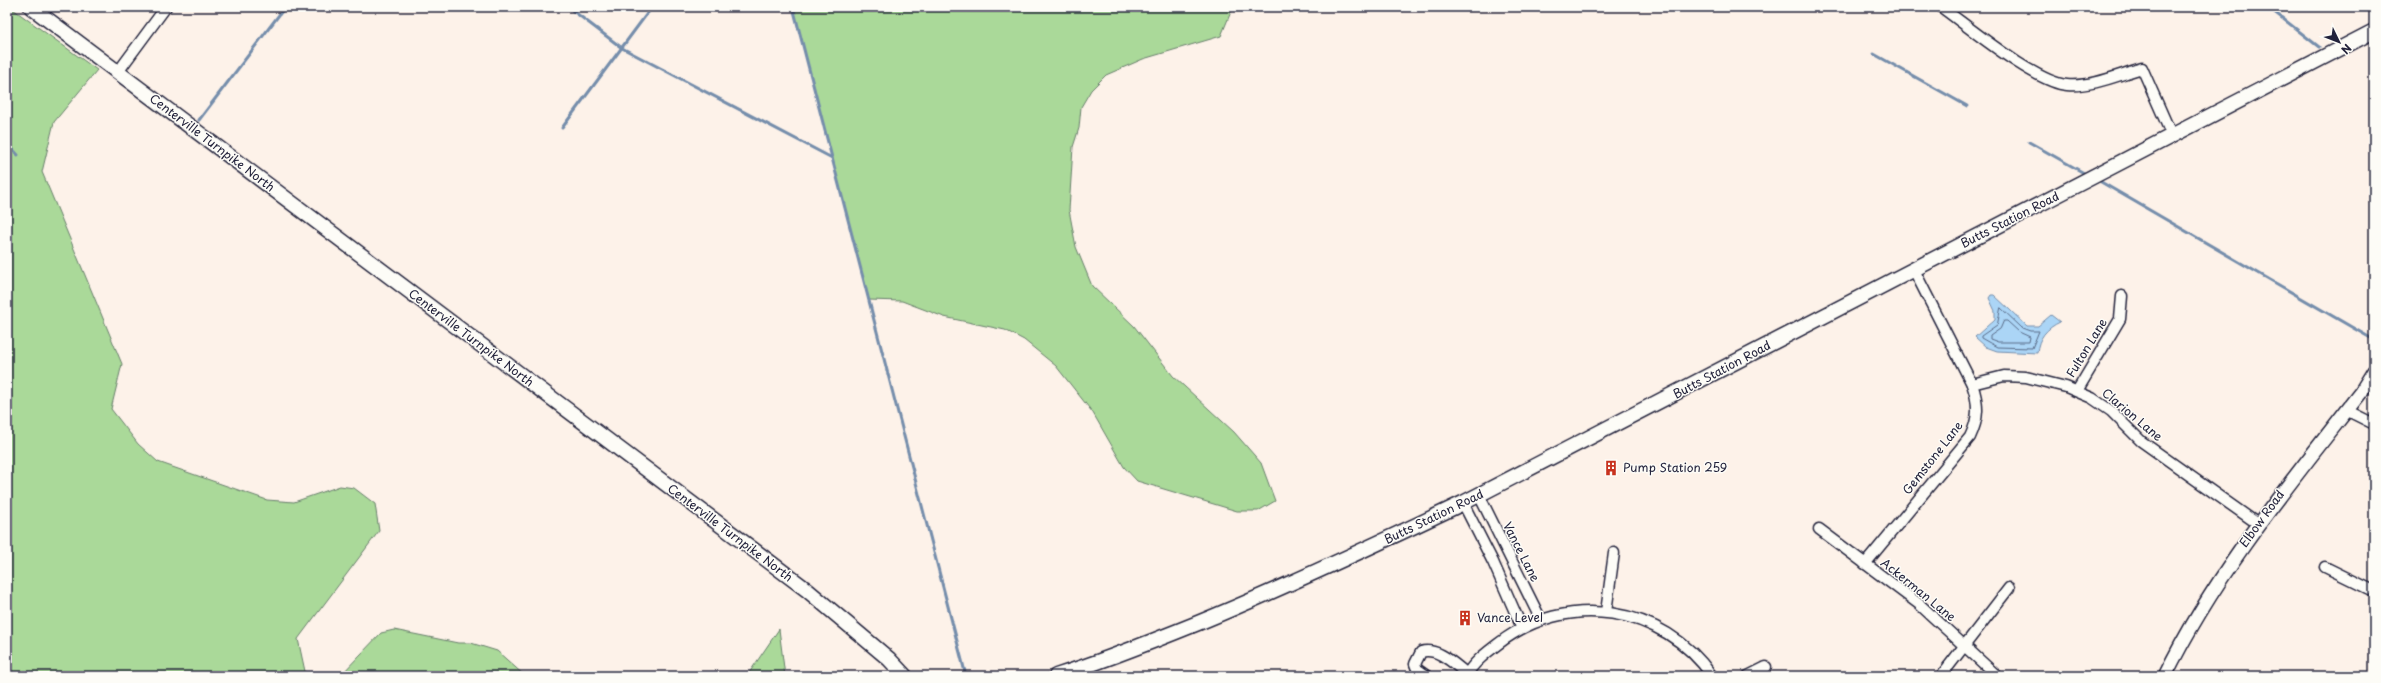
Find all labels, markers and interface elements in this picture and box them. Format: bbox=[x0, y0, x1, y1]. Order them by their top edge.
north arrow bbox=[2319, 22, 2359, 62]
text: N bbox=[2337, 40, 2356, 58]
street label: Centerville Turnpike North bbox=[146, 89, 279, 195]
street label: Butts Station Road bbox=[1957, 186, 2062, 252]
street label: Centerville Turnpike North bbox=[405, 284, 538, 390]
street label: Fulton Lane bbox=[2061, 314, 2111, 381]
street label: Butts Station Road bbox=[1669, 336, 1774, 403]
street label: Clarion Lane bbox=[2098, 383, 2167, 445]
street label: Gemstone Lane bbox=[1898, 417, 1967, 498]
place label: Pump Station 259 bbox=[1623, 458, 1727, 476]
building icon: Pump Station 259 bbox=[1602, 459, 1620, 477]
street label: Centerville Turnpike North bbox=[664, 479, 797, 585]
street label: Butts Station Road bbox=[1381, 484, 1486, 548]
street label: Elbow Road bbox=[2234, 486, 2288, 551]
street label: Vance Lane bbox=[1499, 518, 1545, 585]
street label: Ackerman Lane bbox=[1877, 553, 1960, 625]
place label: Vance Level bbox=[1477, 608, 1543, 626]
building icon: Vance Level bbox=[1456, 609, 1474, 627]

